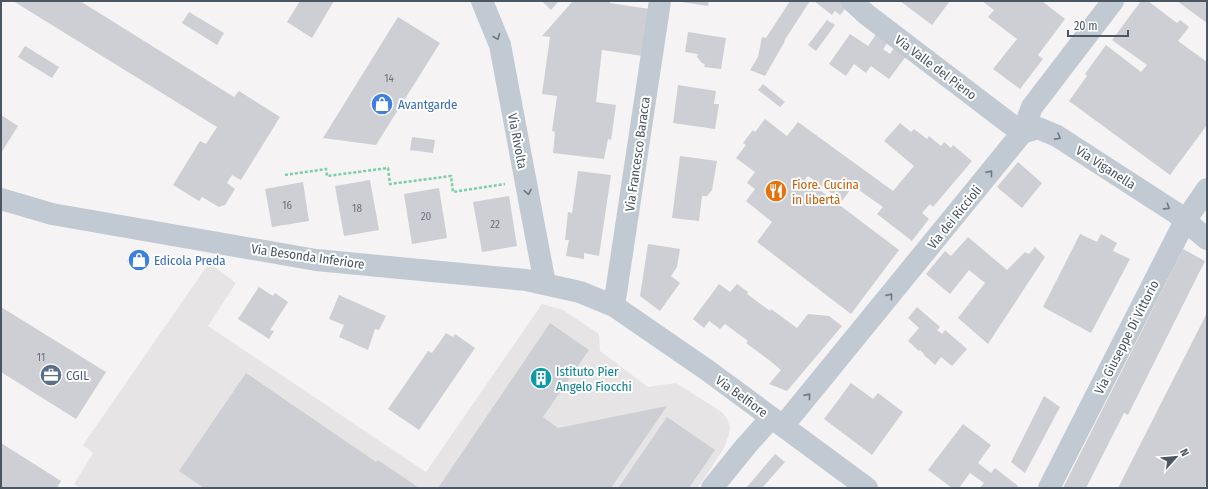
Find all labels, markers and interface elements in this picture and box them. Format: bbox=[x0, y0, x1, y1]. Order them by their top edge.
scale bar bbox=[1068, 12, 1128, 38]
text: 20 m bbox=[1074, 19, 1098, 33]
street label: Via Valle del Pieno bbox=[892, 32, 979, 103]
one-way arrow bbox=[492, 34, 500, 41]
house number: 14 bbox=[384, 72, 394, 85]
shop icon: Avantgarde bbox=[369, 91, 395, 117]
street label: Via Francesco Baracca bbox=[622, 96, 653, 212]
place label: Avantgarde bbox=[398, 97, 458, 112]
street label: Via Rivolta bbox=[505, 112, 530, 170]
one-way arrow bbox=[1054, 132, 1061, 140]
street label: Via Viganella bbox=[1073, 143, 1138, 192]
one-way arrow bbox=[985, 170, 992, 178]
place label: Fiore. Cucina in libertà bbox=[792, 177, 859, 207]
restaurant icon: Fiore. Cucina in libertà bbox=[763, 178, 789, 204]
street label: Via dei Riccioli bbox=[924, 183, 984, 252]
one-way arrow bbox=[523, 189, 531, 195]
house number: 16 bbox=[282, 199, 292, 212]
house number: 18 bbox=[352, 202, 362, 215]
one-way arrow bbox=[1163, 202, 1170, 209]
house number: 20 bbox=[421, 210, 432, 223]
house number: 22 bbox=[490, 218, 500, 231]
street label: Via Besonda Inferiore bbox=[250, 241, 366, 272]
shop icon: Edicola Preda bbox=[126, 247, 152, 273]
place label: Edicola Preda bbox=[154, 253, 226, 268]
street label: Via Giuseppe Di Vittorio bbox=[1091, 278, 1162, 397]
one-way arrow bbox=[886, 293, 893, 300]
house number: 11 bbox=[37, 351, 45, 364]
office icon: CGIL bbox=[38, 362, 64, 388]
place label: Istituto Pier Angelo Fiocchi bbox=[556, 364, 632, 394]
building icon: Istituto Pier Angelo Fiocchi bbox=[528, 365, 554, 391]
place label: CGIL bbox=[66, 368, 89, 383]
street label: Via Belfiore bbox=[713, 373, 771, 420]
one-way arrow bbox=[803, 394, 810, 401]
north arrow bbox=[1156, 437, 1196, 477]
text: N bbox=[1177, 447, 1192, 459]

